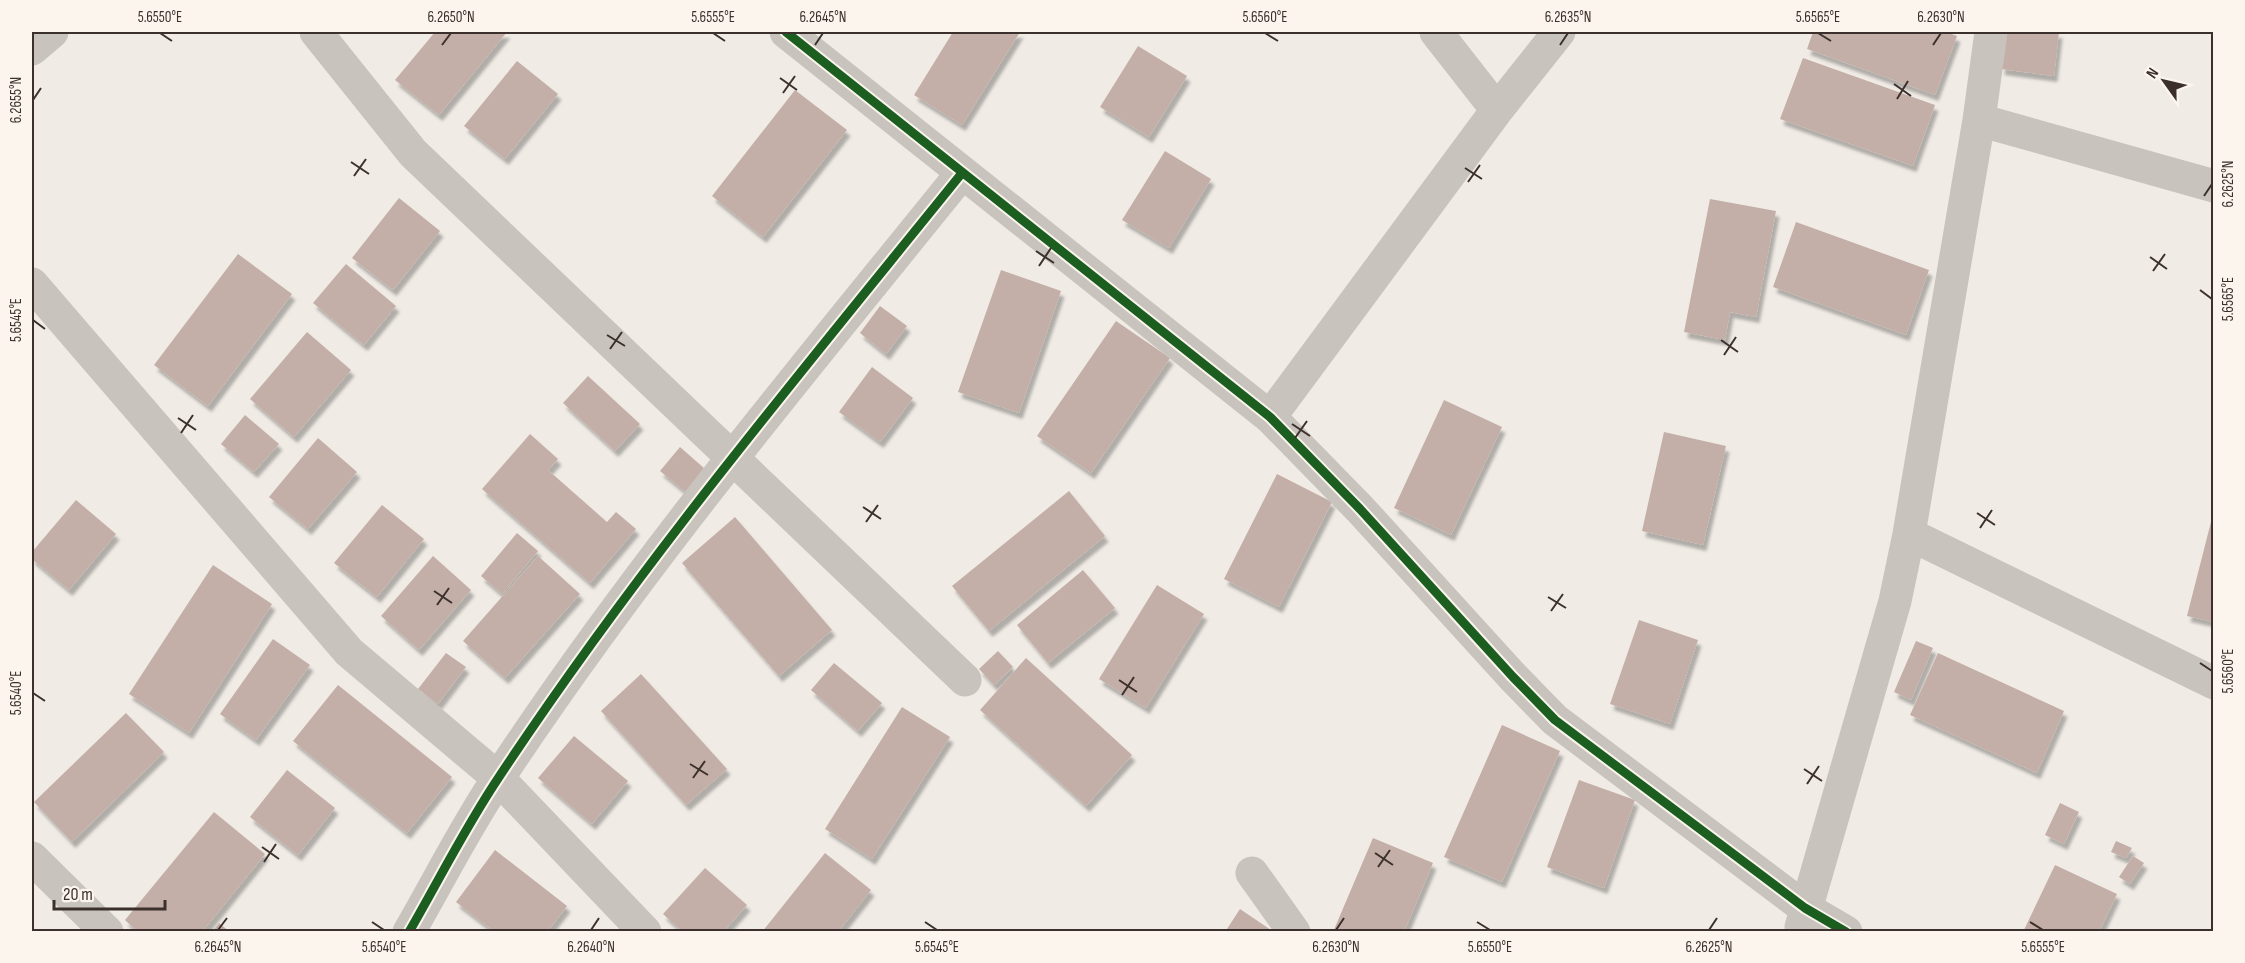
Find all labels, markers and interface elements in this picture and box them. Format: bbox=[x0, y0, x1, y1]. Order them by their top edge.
text: 5.6550°E bbox=[138, 8, 182, 27]
text: 6.2650°N bbox=[427, 8, 475, 27]
text: 5.6555°E bbox=[691, 8, 735, 27]
text: 6.2645°N bbox=[799, 8, 847, 27]
text: 5.6560°E bbox=[1243, 8, 1287, 27]
text: 6.2635°N bbox=[1545, 8, 1591, 27]
text: 5.6565°E bbox=[1796, 8, 1840, 27]
text: 6.2630°N bbox=[1917, 8, 1965, 27]
north arrow bbox=[2134, 51, 2194, 111]
text: N bbox=[2143, 65, 2163, 82]
text: 6.2655°N bbox=[7, 77, 26, 123]
text: 6.2625°N bbox=[2219, 161, 2238, 207]
text: 5.6565°E bbox=[2219, 277, 2238, 321]
text: 5.6545°E bbox=[7, 298, 26, 342]
text: 5.6560°E bbox=[2219, 649, 2238, 693]
text: 5.6540°E bbox=[7, 671, 26, 715]
scale bar bbox=[54, 873, 165, 911]
text: 20 m bbox=[63, 884, 93, 905]
text: 6.2645°N bbox=[194, 938, 242, 957]
text: 5.6540°E bbox=[362, 938, 406, 957]
text: 6.2640°N bbox=[567, 938, 615, 957]
text: 5.6545°E bbox=[915, 938, 959, 957]
text: 6.2630°N bbox=[1312, 938, 1360, 957]
text: 5.6550°E bbox=[1468, 938, 1512, 957]
text: 6.2625°N bbox=[1686, 938, 1732, 957]
text: 5.6555°E bbox=[2021, 938, 2065, 957]

